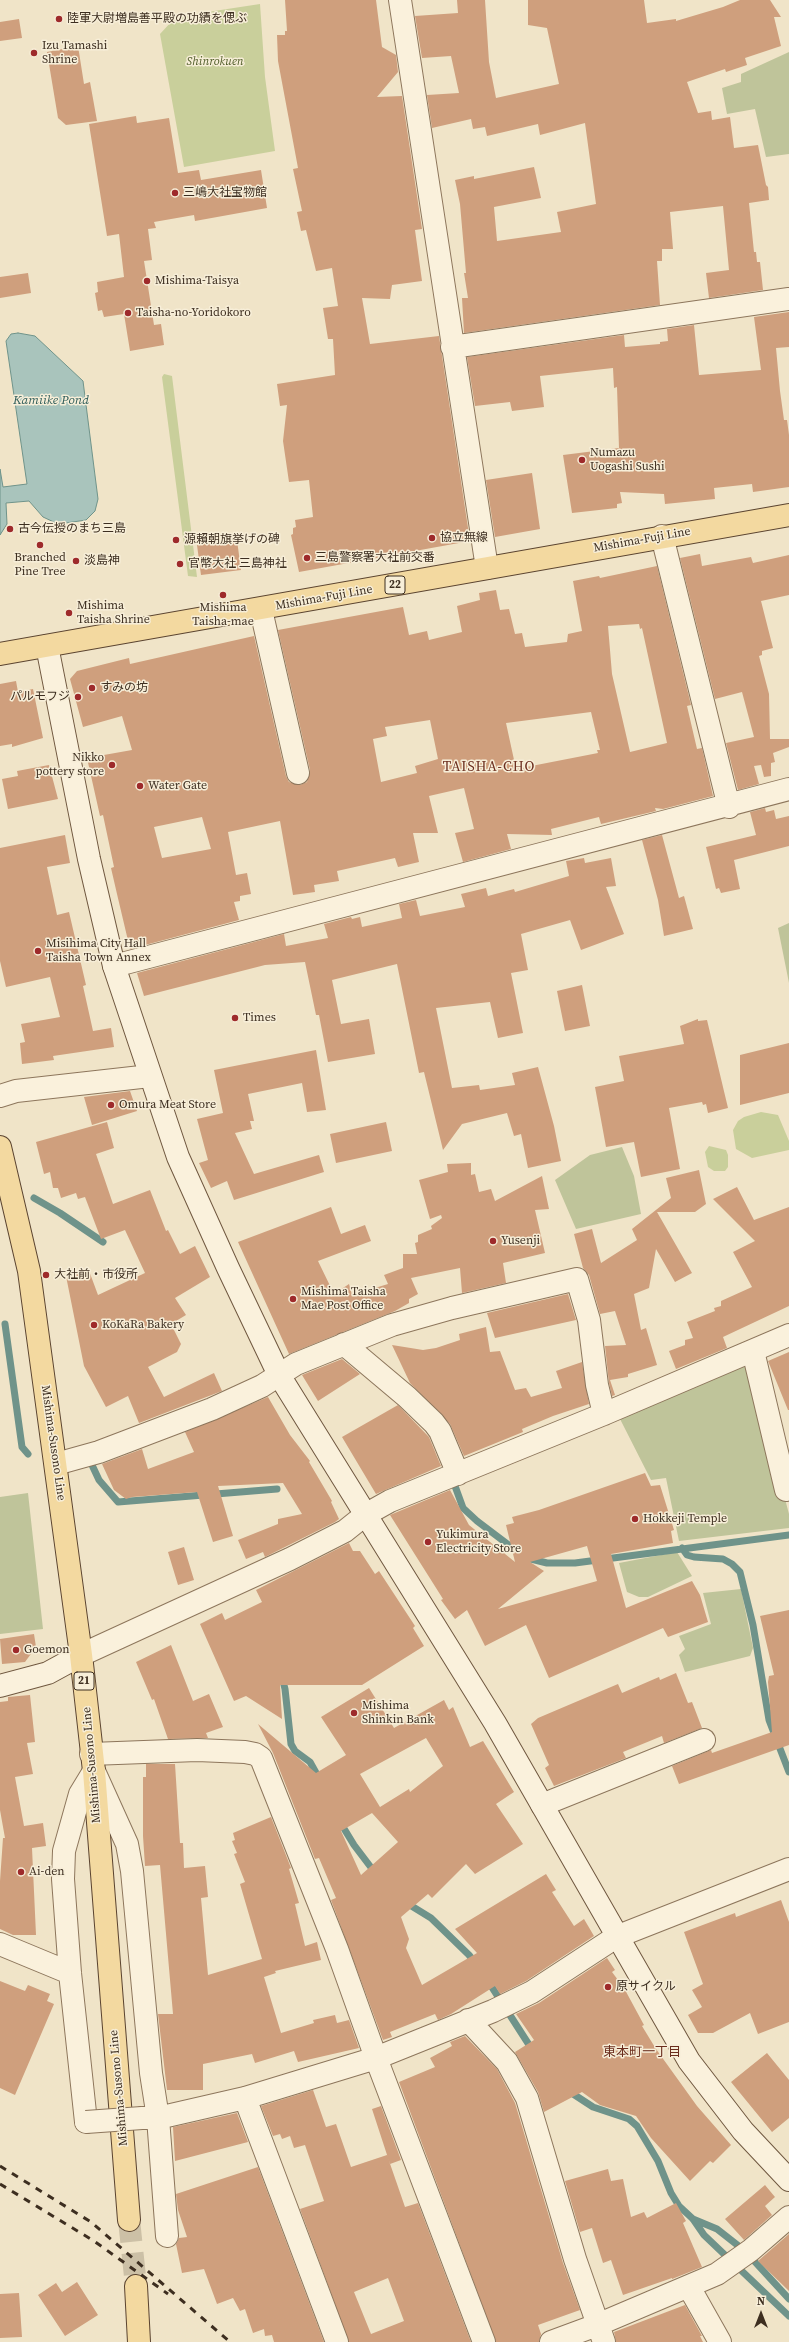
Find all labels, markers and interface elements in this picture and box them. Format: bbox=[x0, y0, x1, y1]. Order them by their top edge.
place label: 陸軍大尉増島善平殿の功績を偲ぶ bbox=[67, 12, 247, 26]
marker: 陸軍大尉増島善平殿の功績を偲ぶ bbox=[54, 14, 64, 24]
place label: Izu Tamashi Shrine bbox=[42, 39, 107, 67]
marker: Izu Tamashi Shrine bbox=[29, 48, 39, 58]
park label: Shinrokuen bbox=[186, 55, 244, 69]
place label: 三嶋大社宝物館 bbox=[183, 186, 267, 200]
marker: 三嶋大社宝物館 bbox=[170, 188, 180, 198]
place label: Mishima-Taisya bbox=[155, 274, 239, 288]
marker: Mishima-Taisya bbox=[142, 276, 152, 286]
place label: Taisha-no-Yoridokoro bbox=[136, 306, 251, 320]
marker: Taisha-no-Yoridokoro bbox=[123, 308, 133, 318]
water label: Kamiike Pond bbox=[13, 393, 89, 409]
place label: Numazu Uogashi Sushi bbox=[590, 446, 665, 474]
marker: Numazu Uogashi Sushi bbox=[577, 455, 587, 465]
place label: 古今伝授のまち三島 bbox=[18, 522, 126, 536]
marker: 古今伝授のまち三島 bbox=[5, 524, 15, 534]
street label: Mishima-Fuji Line bbox=[592, 524, 692, 556]
place label: 協立無線 bbox=[440, 531, 488, 545]
place label: 源賴朝旗挙げの碑 bbox=[184, 533, 280, 547]
marker: 協立無線 bbox=[427, 533, 437, 543]
marker: 源賴朝旗挙げの碑 bbox=[171, 535, 181, 545]
marker: Branched Pine Tree bbox=[35, 540, 45, 550]
place label: Branched Pine Tree bbox=[14, 551, 66, 579]
place label: 三島警察署大社前交番 bbox=[315, 551, 435, 565]
marker: 三島警察署大社前交番 bbox=[302, 553, 312, 563]
place label: 淡島神 bbox=[84, 554, 120, 568]
marker: 淡島神 bbox=[71, 556, 81, 566]
place label: 官幣大社 三島神社 bbox=[188, 557, 287, 571]
marker: 官幣大社 三島神社 bbox=[175, 559, 185, 569]
road number: 22 bbox=[385, 576, 405, 594]
street label: Mishima-Fuji Line bbox=[274, 582, 374, 614]
marker: Mishima Taisha-mae bbox=[218, 590, 228, 600]
place label: Mishima Taisha Shrine bbox=[77, 599, 150, 627]
place label: Mishima Taisha-mae bbox=[192, 601, 254, 629]
marker: Mishima Taisha Shrine bbox=[64, 608, 74, 618]
place label: すみの坊 bbox=[100, 681, 148, 695]
marker: すみの坊 bbox=[87, 683, 97, 693]
place label: パルモフジ bbox=[10, 690, 70, 704]
marker: パルモフジ bbox=[73, 692, 83, 702]
place label: Nikko pottery store bbox=[36, 751, 104, 779]
district label: TAISHA-CHO bbox=[443, 759, 535, 775]
marker: Nikko pottery store bbox=[107, 760, 117, 770]
place label: Water Gate bbox=[148, 779, 207, 793]
marker: Water Gate bbox=[135, 781, 145, 791]
place label: Misihima City Hall Taisha Town Annex bbox=[46, 937, 151, 965]
marker: Misihima City Hall Taisha Town Annex bbox=[33, 946, 43, 956]
place label: Times bbox=[243, 1011, 276, 1025]
marker: Times bbox=[230, 1013, 240, 1023]
place label: Omura Meat Store bbox=[119, 1098, 216, 1112]
marker: Omura Meat Store bbox=[106, 1100, 116, 1110]
place label: Yusenji bbox=[501, 1234, 540, 1248]
marker: Yusenji bbox=[488, 1236, 498, 1246]
place label: 大社前・市役所 bbox=[54, 1268, 138, 1282]
marker: 大社前・市役所 bbox=[41, 1270, 51, 1280]
place label: Mishima Taisha Mae Post Office bbox=[301, 1285, 386, 1313]
marker: Mishima Taisha Mae Post Office bbox=[288, 1294, 298, 1304]
place label: KoKaRa Bakery bbox=[102, 1318, 184, 1332]
marker: KoKaRa Bakery bbox=[89, 1320, 99, 1330]
street label: Mishima-Susono Line bbox=[38, 1384, 68, 1502]
place label: Hokkeji Temple bbox=[643, 1512, 727, 1526]
marker: Hokkeji Temple bbox=[630, 1514, 640, 1524]
place label: Yukimura Electricity Store bbox=[436, 1528, 521, 1556]
marker: Yukimura Electricity Store bbox=[423, 1537, 433, 1547]
place label: Goemon bbox=[24, 1643, 70, 1657]
marker: Goemon bbox=[11, 1645, 21, 1655]
road number: 21 bbox=[74, 1672, 94, 1690]
place label: Mishima Shinkin Bank bbox=[362, 1699, 434, 1727]
street label: Mishima-Susono Line bbox=[80, 1706, 104, 1824]
marker: Mishima Shinkin Bank bbox=[349, 1708, 359, 1718]
place label: Ai-den bbox=[29, 1865, 65, 1879]
marker: Ai-den bbox=[16, 1867, 26, 1877]
place label: 原サイクル bbox=[616, 1980, 676, 1994]
marker: 原サイクル bbox=[603, 1982, 613, 1992]
street label: Mishima-Susono Line bbox=[107, 2029, 131, 2147]
district label: 東本町一丁目 bbox=[603, 2045, 681, 2061]
north arrow bbox=[741, 2294, 781, 2334]
text: N bbox=[757, 2294, 765, 2309]

